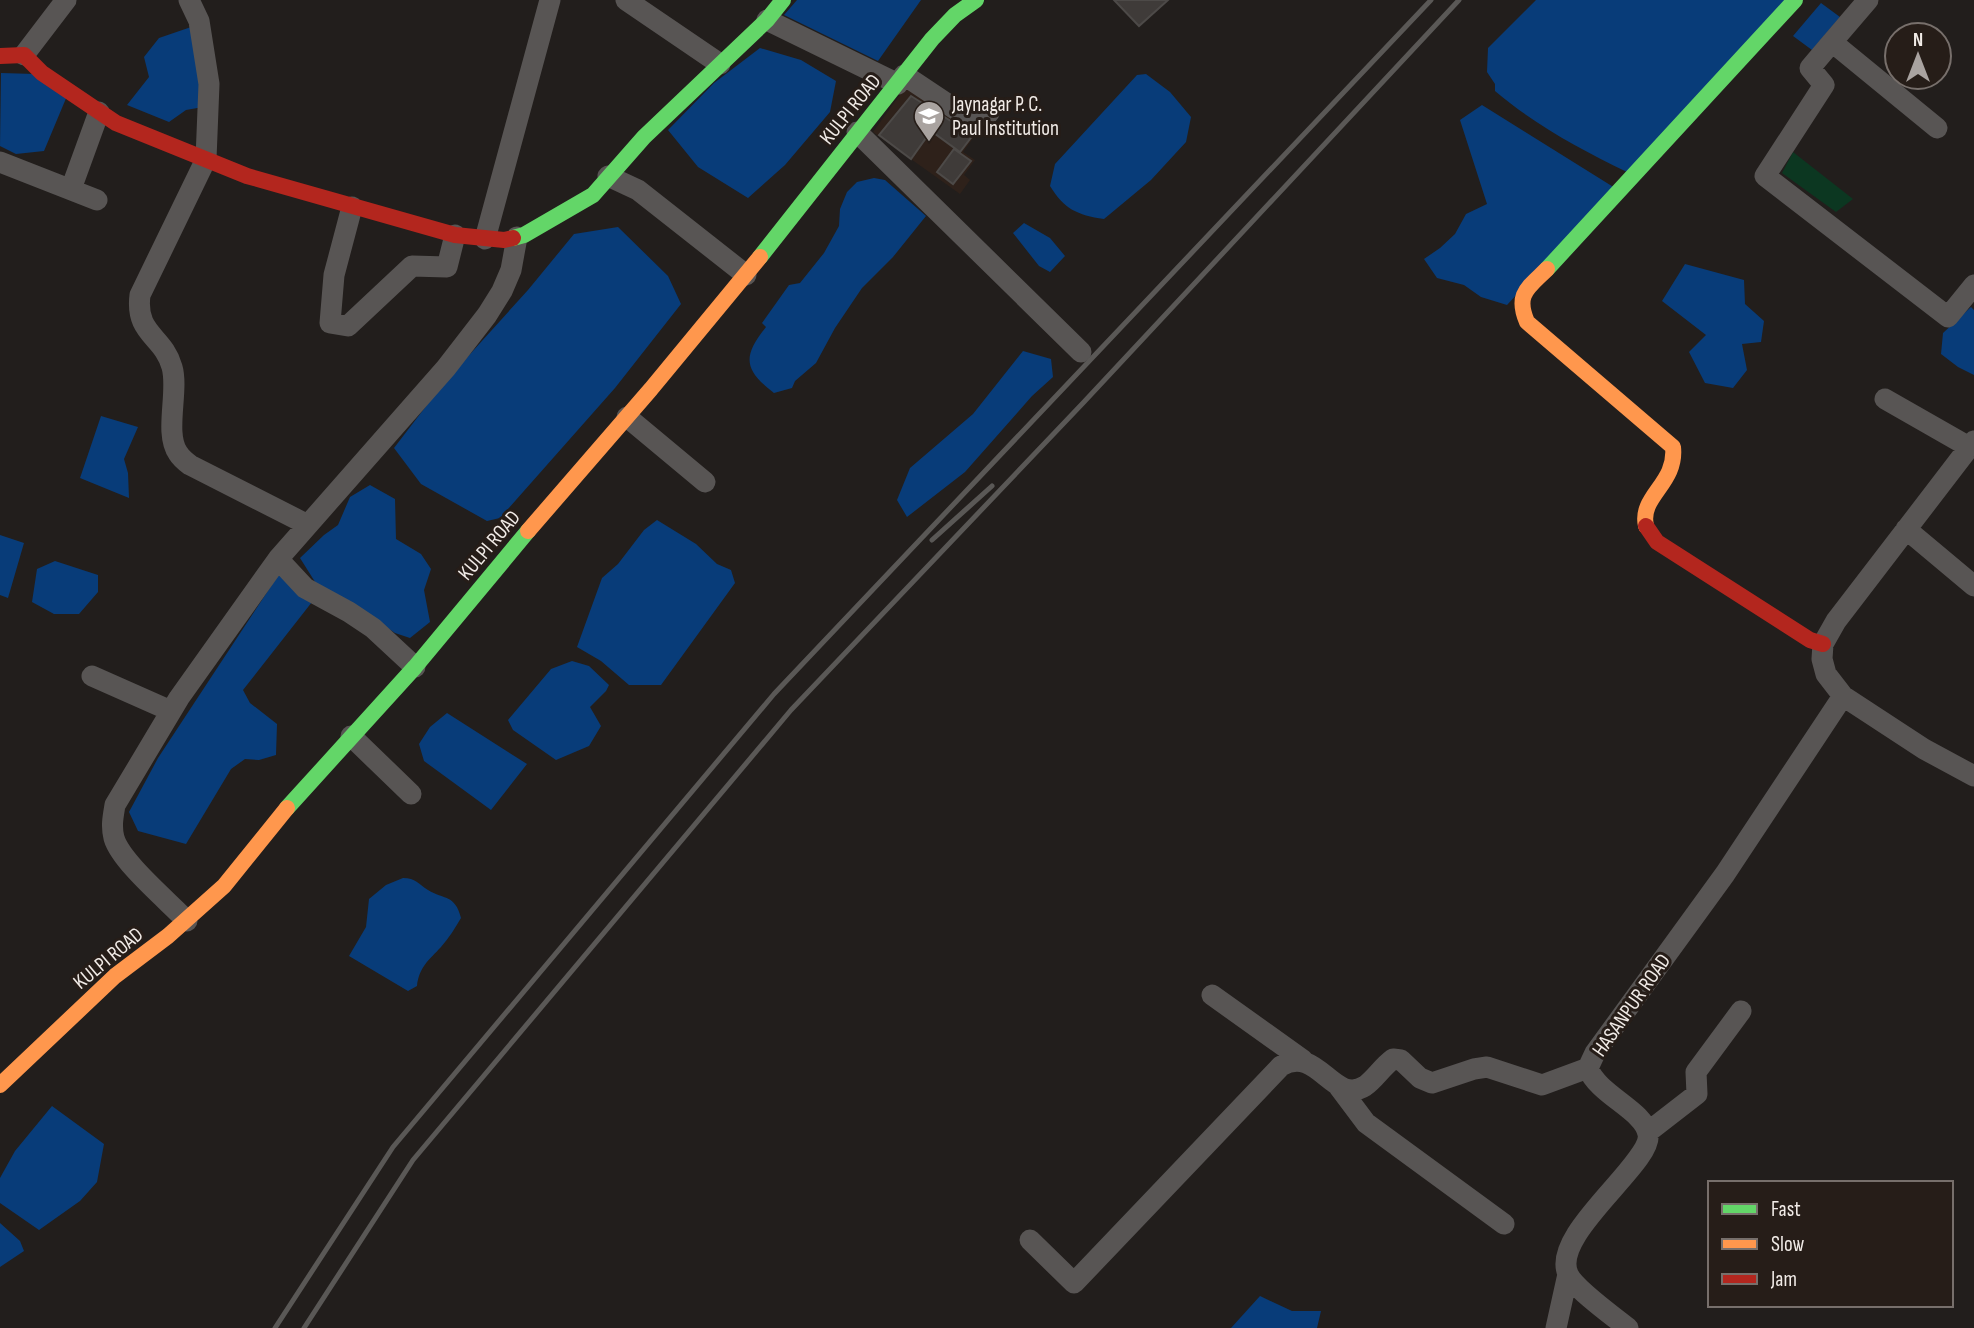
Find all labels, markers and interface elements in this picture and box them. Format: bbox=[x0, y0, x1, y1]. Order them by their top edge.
north arrow bbox=[1883, 21, 1953, 91]
text: N bbox=[1913, 29, 1923, 52]
street label: KULPI ROAD bbox=[814, 69, 886, 150]
place label: Jaynagar P. C. Paul Institution bbox=[951, 92, 1059, 141]
school or university icon: Jaynagar P. C. Paul Institution bbox=[912, 99, 946, 143]
street label: KULPI ROAD bbox=[453, 505, 526, 585]
street label: KULPI ROAD bbox=[68, 922, 148, 995]
street label: HASANPUR ROAD bbox=[1587, 949, 1676, 1062]
legend bbox=[1708, 1181, 1953, 1307]
text: Fast bbox=[1771, 1197, 1801, 1222]
text: Slow bbox=[1771, 1232, 1805, 1257]
text: Jam bbox=[1770, 1267, 1797, 1292]

